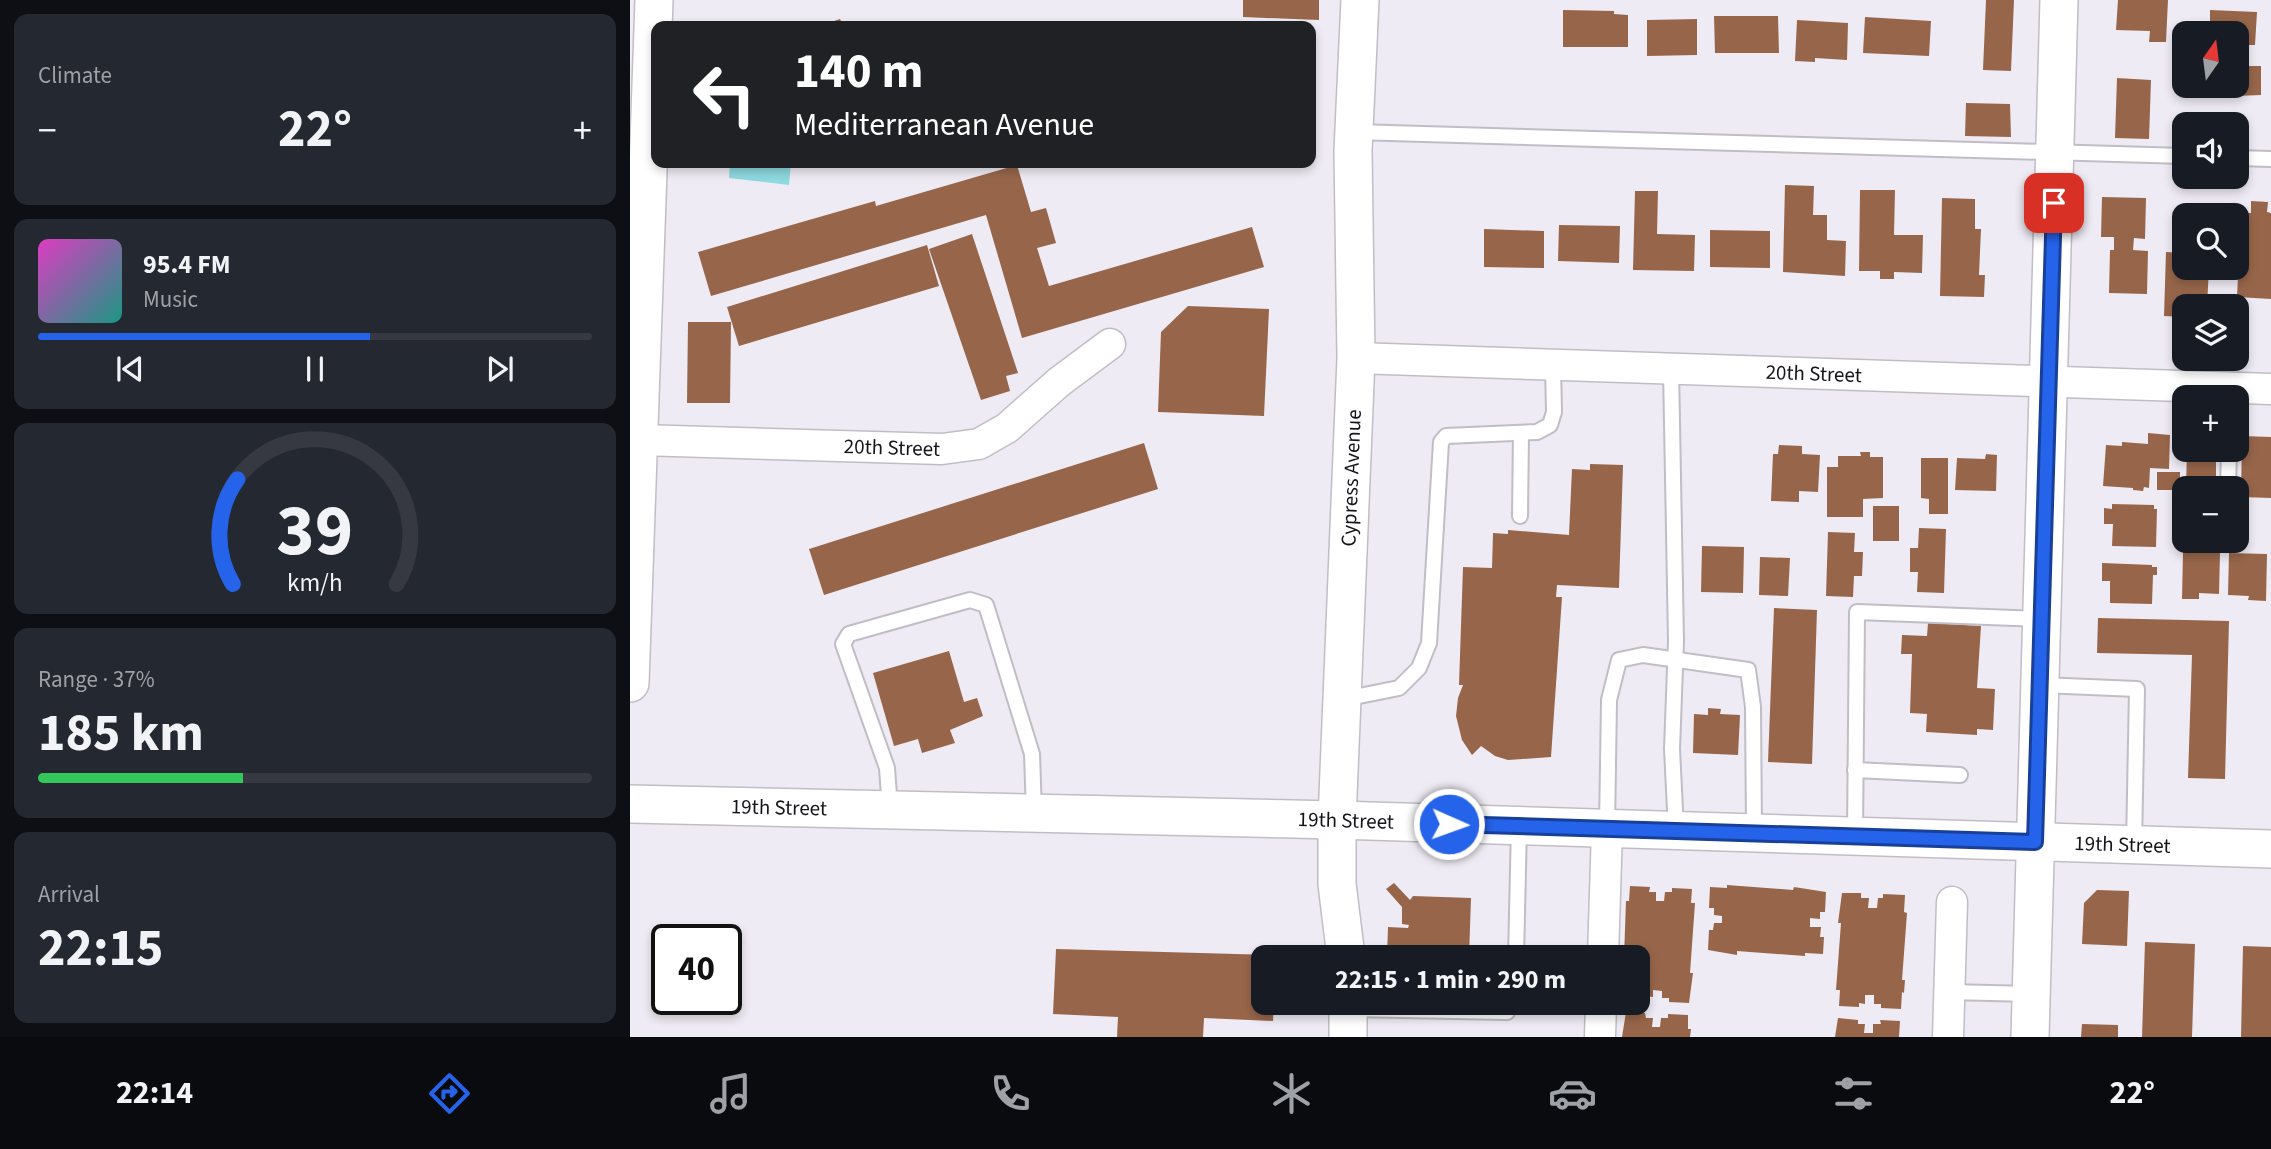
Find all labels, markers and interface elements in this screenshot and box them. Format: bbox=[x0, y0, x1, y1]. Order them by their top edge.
north arrow bbox=[2172, 21, 2249, 98]
map controls bbox=[2172, 21, 2249, 553]
text: 140 m bbox=[794, 37, 923, 107]
icon: left bbox=[679, 49, 770, 140]
text: Climate bbox=[38, 59, 112, 92]
text: 22° bbox=[278, 93, 352, 167]
text: Mediterranean Avenue bbox=[794, 102, 1094, 148]
text: − bbox=[38, 104, 57, 158]
text: + bbox=[573, 104, 592, 158]
button: sound bbox=[2172, 112, 2249, 189]
pin bbox=[2024, 173, 2084, 233]
icon: arrive bbox=[2035, 184, 2073, 222]
button: search bbox=[2172, 203, 2249, 280]
text: 95.4 FM bbox=[143, 246, 231, 283]
text: Music bbox=[143, 283, 198, 316]
button: layers bbox=[2172, 294, 2249, 371]
icon: previous bbox=[111, 350, 149, 388]
icon: pause bbox=[296, 350, 334, 388]
icon: next bbox=[481, 350, 519, 388]
street label: 20th Street bbox=[1765, 357, 1862, 390]
button: + bbox=[2172, 385, 2249, 462]
street label: Cypress Avenue bbox=[1333, 409, 1369, 547]
street label: 20th Street bbox=[843, 431, 940, 464]
button: − bbox=[2172, 476, 2249, 553]
text: 39 bbox=[277, 480, 353, 584]
text: km/h bbox=[287, 565, 343, 601]
text: Range · 37% bbox=[38, 663, 155, 696]
text: 185 km bbox=[38, 697, 204, 771]
position arrow bbox=[1412, 787, 1486, 861]
street label: 19th Street bbox=[730, 791, 827, 823]
street label: 19th Street bbox=[1297, 804, 1394, 837]
street label: 19th Street bbox=[2074, 828, 2171, 861]
text: Arrival bbox=[38, 878, 100, 911]
text: 22:15 bbox=[38, 912, 163, 986]
speed limit sign: 40 bbox=[651, 924, 742, 1015]
text: 22:15 · 1 min · 290 m bbox=[1335, 961, 1566, 998]
icon: directions bbox=[425, 1069, 474, 1118]
icon: music bbox=[706, 1069, 755, 1118]
icon: phone bbox=[986, 1069, 1035, 1118]
icon: climate bbox=[1267, 1069, 1316, 1118]
icon: car bbox=[1548, 1069, 1597, 1118]
icon: filters bbox=[1829, 1069, 1878, 1118]
text: 22:14 bbox=[116, 1070, 193, 1116]
text: 22° bbox=[2110, 1070, 2155, 1116]

